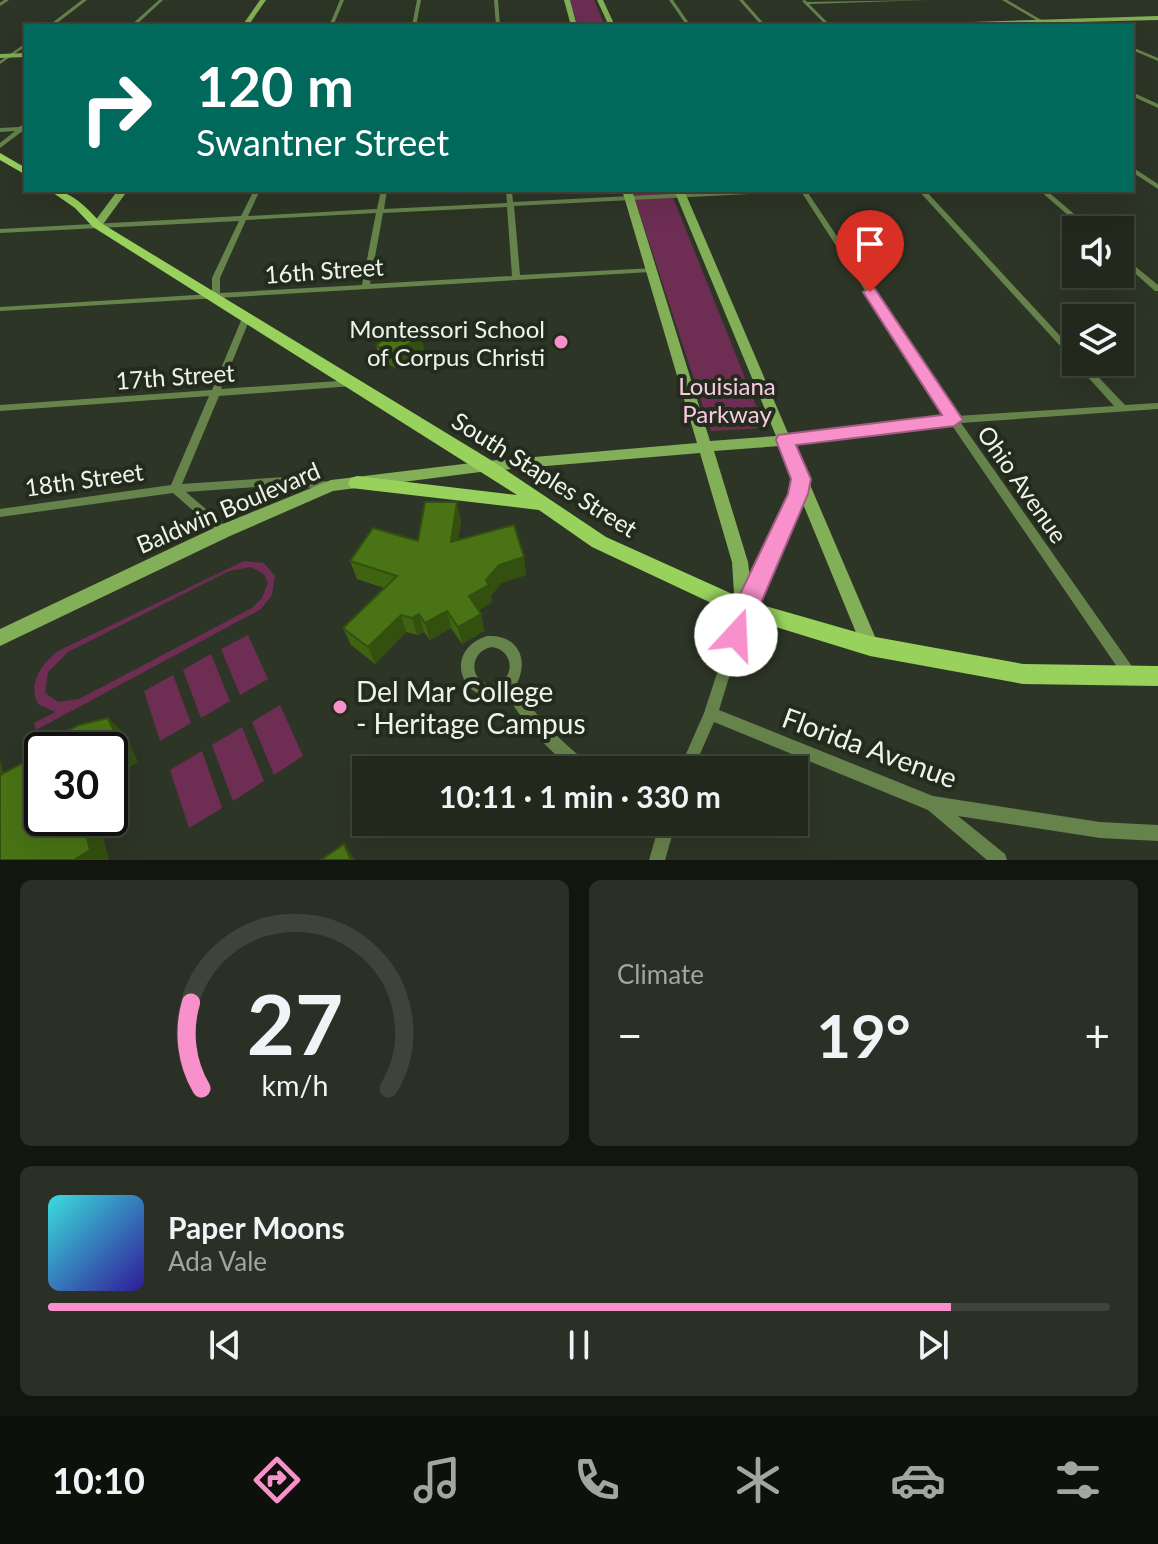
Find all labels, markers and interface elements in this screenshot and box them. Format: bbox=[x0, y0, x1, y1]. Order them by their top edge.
text: 120 m bbox=[196, 52, 354, 119]
icon: right bbox=[64, 56, 168, 160]
text: Swantner Street bbox=[196, 120, 449, 164]
pin bbox=[836, 210, 904, 292]
map controls bbox=[1062, 216, 1134, 376]
button: sound bbox=[1062, 216, 1134, 288]
icon: arrive bbox=[848, 222, 892, 266]
street label: 16th Street bbox=[264, 251, 385, 289]
button: layers bbox=[1062, 304, 1134, 376]
place label: Montessori School of Corpus Christi bbox=[349, 314, 545, 371]
marker: Montessori School of Corpus Christi bbox=[552, 333, 570, 351]
street label: 17th Street bbox=[115, 357, 236, 395]
park label: Louisiana Parkway bbox=[678, 371, 776, 428]
street label: South Staples Street bbox=[447, 405, 643, 543]
street label: Ohio Avenue bbox=[972, 420, 1074, 548]
street label: Baldwin Boulevard bbox=[132, 455, 324, 559]
street label: 18th Street bbox=[23, 456, 145, 502]
position arrow bbox=[694, 593, 778, 677]
place label: Del Mar College - Heritage Campus bbox=[356, 674, 586, 740]
marker: Del Mar College - Heritage Campus bbox=[331, 698, 349, 716]
street label: Florida Avenue bbox=[778, 700, 962, 794]
speed limit sign: 30 bbox=[24, 732, 128, 836]
text: 10:11 · 1 min · 330 m bbox=[439, 778, 721, 814]
text: Climate bbox=[617, 958, 704, 990]
text: 27 bbox=[246, 973, 343, 1073]
text: 19° bbox=[816, 999, 911, 1071]
text: − bbox=[617, 1009, 643, 1061]
text: + bbox=[1084, 1009, 1110, 1061]
text: km/h bbox=[261, 1068, 328, 1102]
text: Paper Moons bbox=[168, 1209, 345, 1245]
text: Ada Vale bbox=[168, 1245, 267, 1277]
icon: previous bbox=[203, 1323, 247, 1367]
icon: pause bbox=[557, 1323, 601, 1367]
icon: next bbox=[911, 1323, 955, 1367]
icon: directions bbox=[249, 1452, 305, 1508]
icon: music bbox=[409, 1452, 465, 1508]
icon: phone bbox=[569, 1452, 625, 1508]
icon: climate bbox=[730, 1452, 786, 1508]
icon: car bbox=[890, 1452, 946, 1508]
icon: filters bbox=[1050, 1452, 1106, 1508]
text: 10:10 bbox=[52, 1458, 145, 1502]

